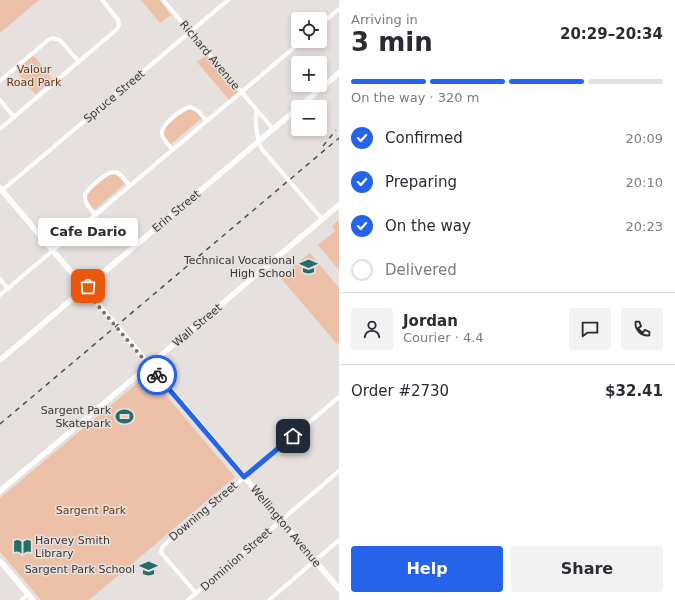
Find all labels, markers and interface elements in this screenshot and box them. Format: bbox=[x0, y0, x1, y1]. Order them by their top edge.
map controls bbox=[291, 12, 327, 136]
button: locate bbox=[291, 12, 327, 48]
text: Arriving in bbox=[351, 12, 418, 27]
street label: Richard Avenue bbox=[177, 18, 242, 93]
text: 20:29–20:34 bbox=[560, 25, 663, 43]
text: 3 min bbox=[351, 27, 433, 57]
button: + bbox=[291, 56, 327, 92]
park label: Valour Road Park bbox=[7, 63, 62, 89]
street label: Spruce Street bbox=[81, 67, 148, 126]
text: On the way · 320 m bbox=[351, 90, 479, 105]
button: − bbox=[291, 100, 327, 136]
icon: check bbox=[351, 127, 373, 149]
text: Confirmed bbox=[385, 129, 463, 147]
text: 20:09 bbox=[626, 131, 663, 146]
icon: check bbox=[351, 171, 373, 193]
text: Preparing bbox=[385, 173, 457, 191]
text: 20:10 bbox=[626, 175, 663, 190]
street label: Erin Street bbox=[150, 187, 203, 235]
icon: check bbox=[351, 215, 373, 237]
text: On the way bbox=[385, 217, 471, 235]
callout: Cafe Dario bbox=[38, 218, 138, 246]
text: 20:23 bbox=[626, 219, 663, 234]
text: Cafe Dario bbox=[50, 224, 126, 239]
place label: Technical Vocational High School bbox=[183, 254, 295, 280]
school or university icon: Technical Vocational High School bbox=[298, 256, 318, 276]
text: Delivered bbox=[385, 261, 457, 279]
pin bbox=[71, 269, 105, 303]
icon: bag bbox=[77, 275, 99, 297]
street label: Wall Street bbox=[170, 301, 225, 350]
button: person bbox=[351, 308, 393, 350]
button: chat bbox=[569, 308, 611, 350]
button: phone bbox=[621, 308, 663, 350]
text: Jordan bbox=[403, 312, 458, 330]
text: Courier · 4.4 bbox=[403, 330, 484, 345]
courier bbox=[137, 355, 177, 395]
icon: bike bbox=[146, 364, 168, 386]
text: Order #2730 bbox=[351, 382, 449, 400]
text: $32.41 bbox=[605, 382, 663, 400]
place label: Sargent Park Skatepark bbox=[41, 404, 112, 430]
sports icon: Sargent Park Skatepark bbox=[114, 406, 134, 426]
pin bbox=[276, 419, 310, 453]
icon: home bbox=[282, 425, 304, 447]
street label: Downing Street bbox=[167, 479, 241, 544]
street label: Wellington Avenue bbox=[248, 483, 324, 570]
park label: Sargent Park bbox=[56, 504, 127, 517]
street label: Dominion Street bbox=[198, 525, 275, 594]
place label: Harvey Smith Library bbox=[35, 534, 110, 560]
library icon: Harvey Smith Library bbox=[12, 536, 32, 556]
button: Help bbox=[351, 546, 503, 592]
button: Share bbox=[511, 546, 663, 592]
school or university icon: Sargent Park School bbox=[138, 559, 158, 579]
place label: Sargent Park School bbox=[25, 563, 135, 576]

